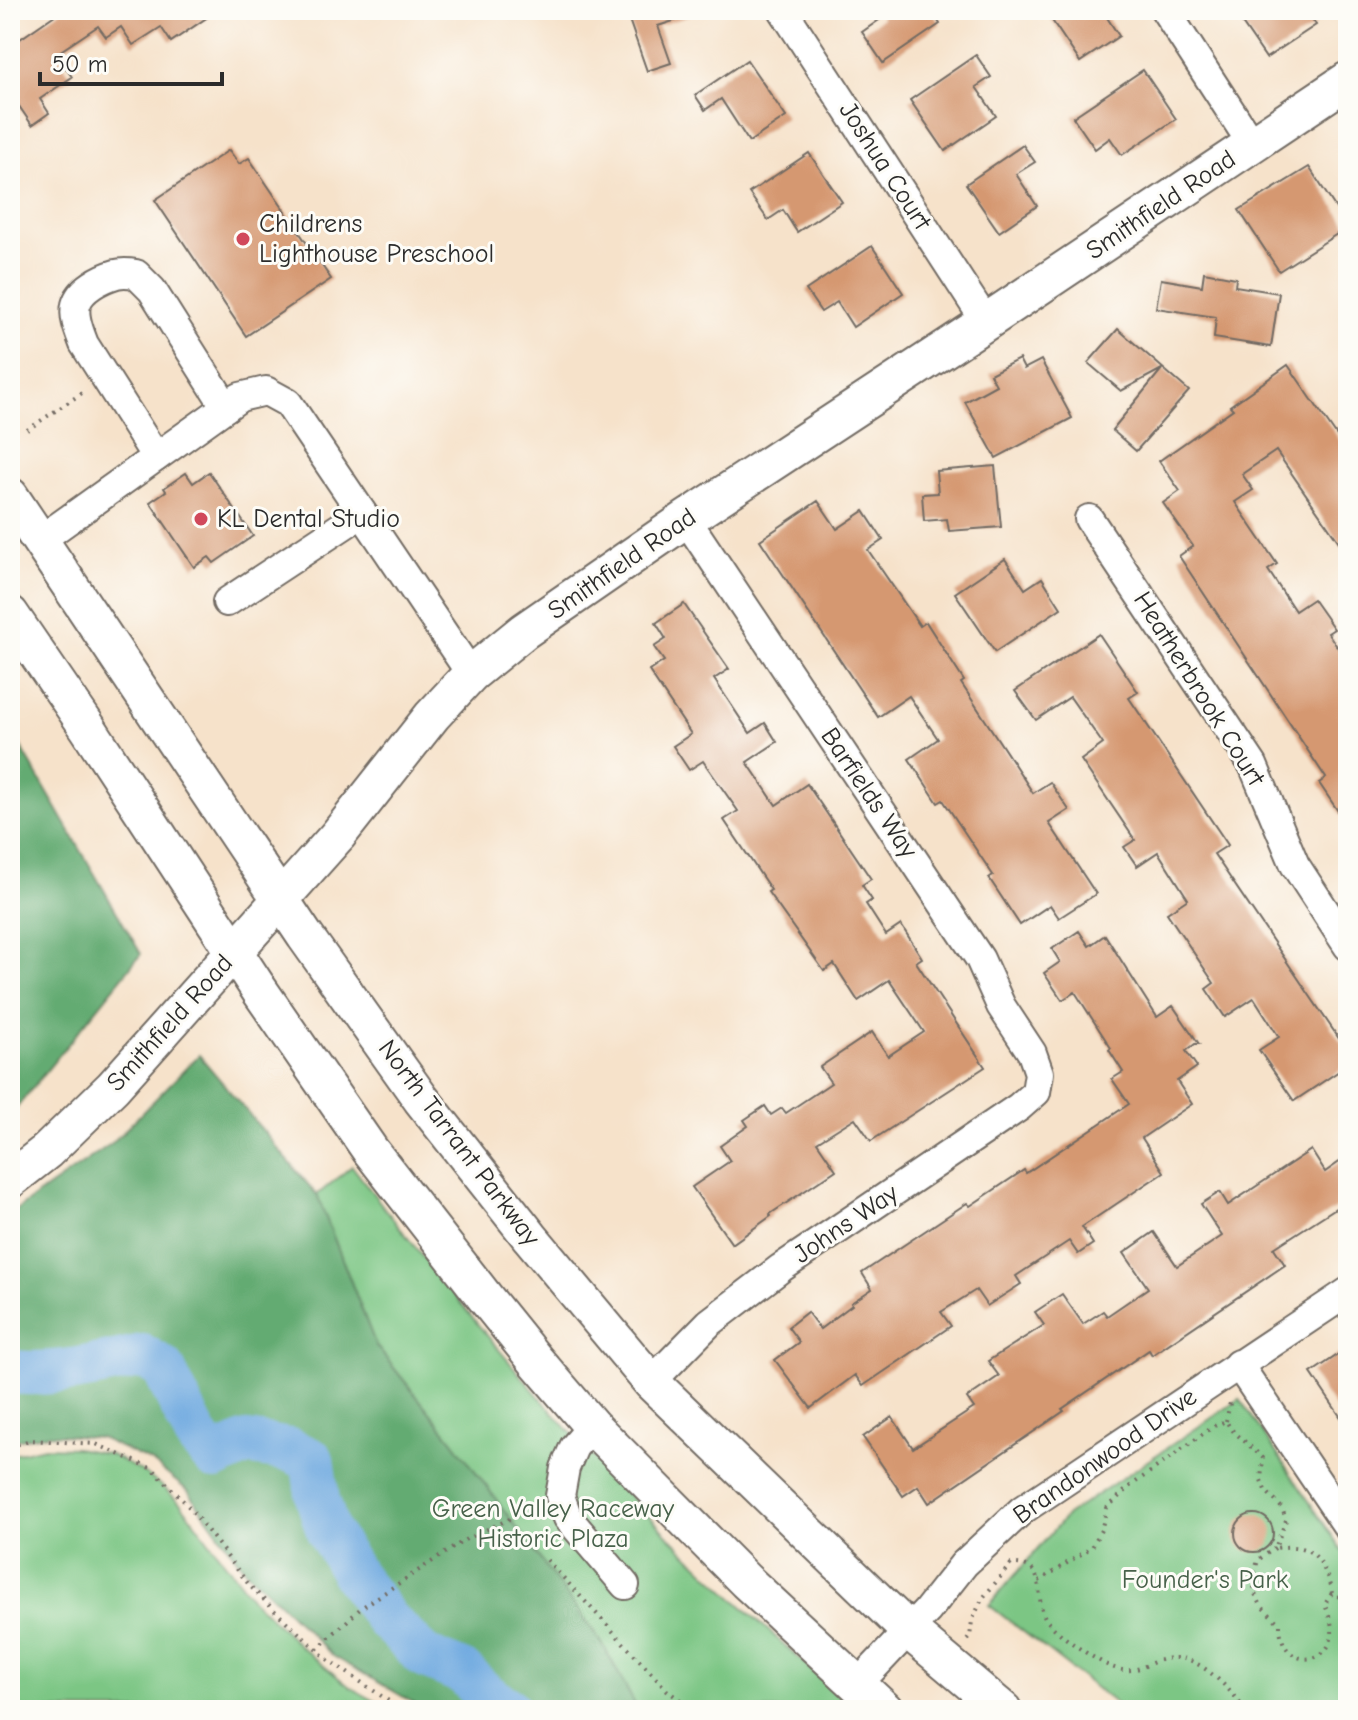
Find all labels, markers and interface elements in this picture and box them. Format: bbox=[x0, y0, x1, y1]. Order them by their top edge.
scale bar bbox=[40, 36, 222, 86]
text: 50 m bbox=[52, 50, 108, 78]
street label: Joshua Court bbox=[833, 96, 938, 237]
street label: Smithfield Road bbox=[1081, 144, 1241, 266]
place label: Childrens Lighthouse Preschool bbox=[259, 209, 494, 269]
marker: Childrens Lighthouse Preschool bbox=[234, 230, 252, 248]
street label: Smithfield Road bbox=[542, 502, 702, 626]
place label: KL Dental Studio bbox=[217, 504, 400, 534]
marker: KL Dental Studio bbox=[192, 510, 210, 528]
street label: Heatherbrook Court bbox=[1127, 586, 1272, 793]
street label: Barfields Way bbox=[814, 722, 924, 864]
street label: Smithfield Road bbox=[101, 948, 239, 1098]
street label: North Tarrant Parkway bbox=[372, 1034, 546, 1252]
street label: Johns Way bbox=[788, 1178, 904, 1270]
street label: Brandonwood Drive bbox=[1008, 1382, 1202, 1530]
park label: Green Valley Raceway Historic Plaza bbox=[432, 1494, 675, 1554]
park label: Founder's Park bbox=[1122, 1565, 1289, 1595]

